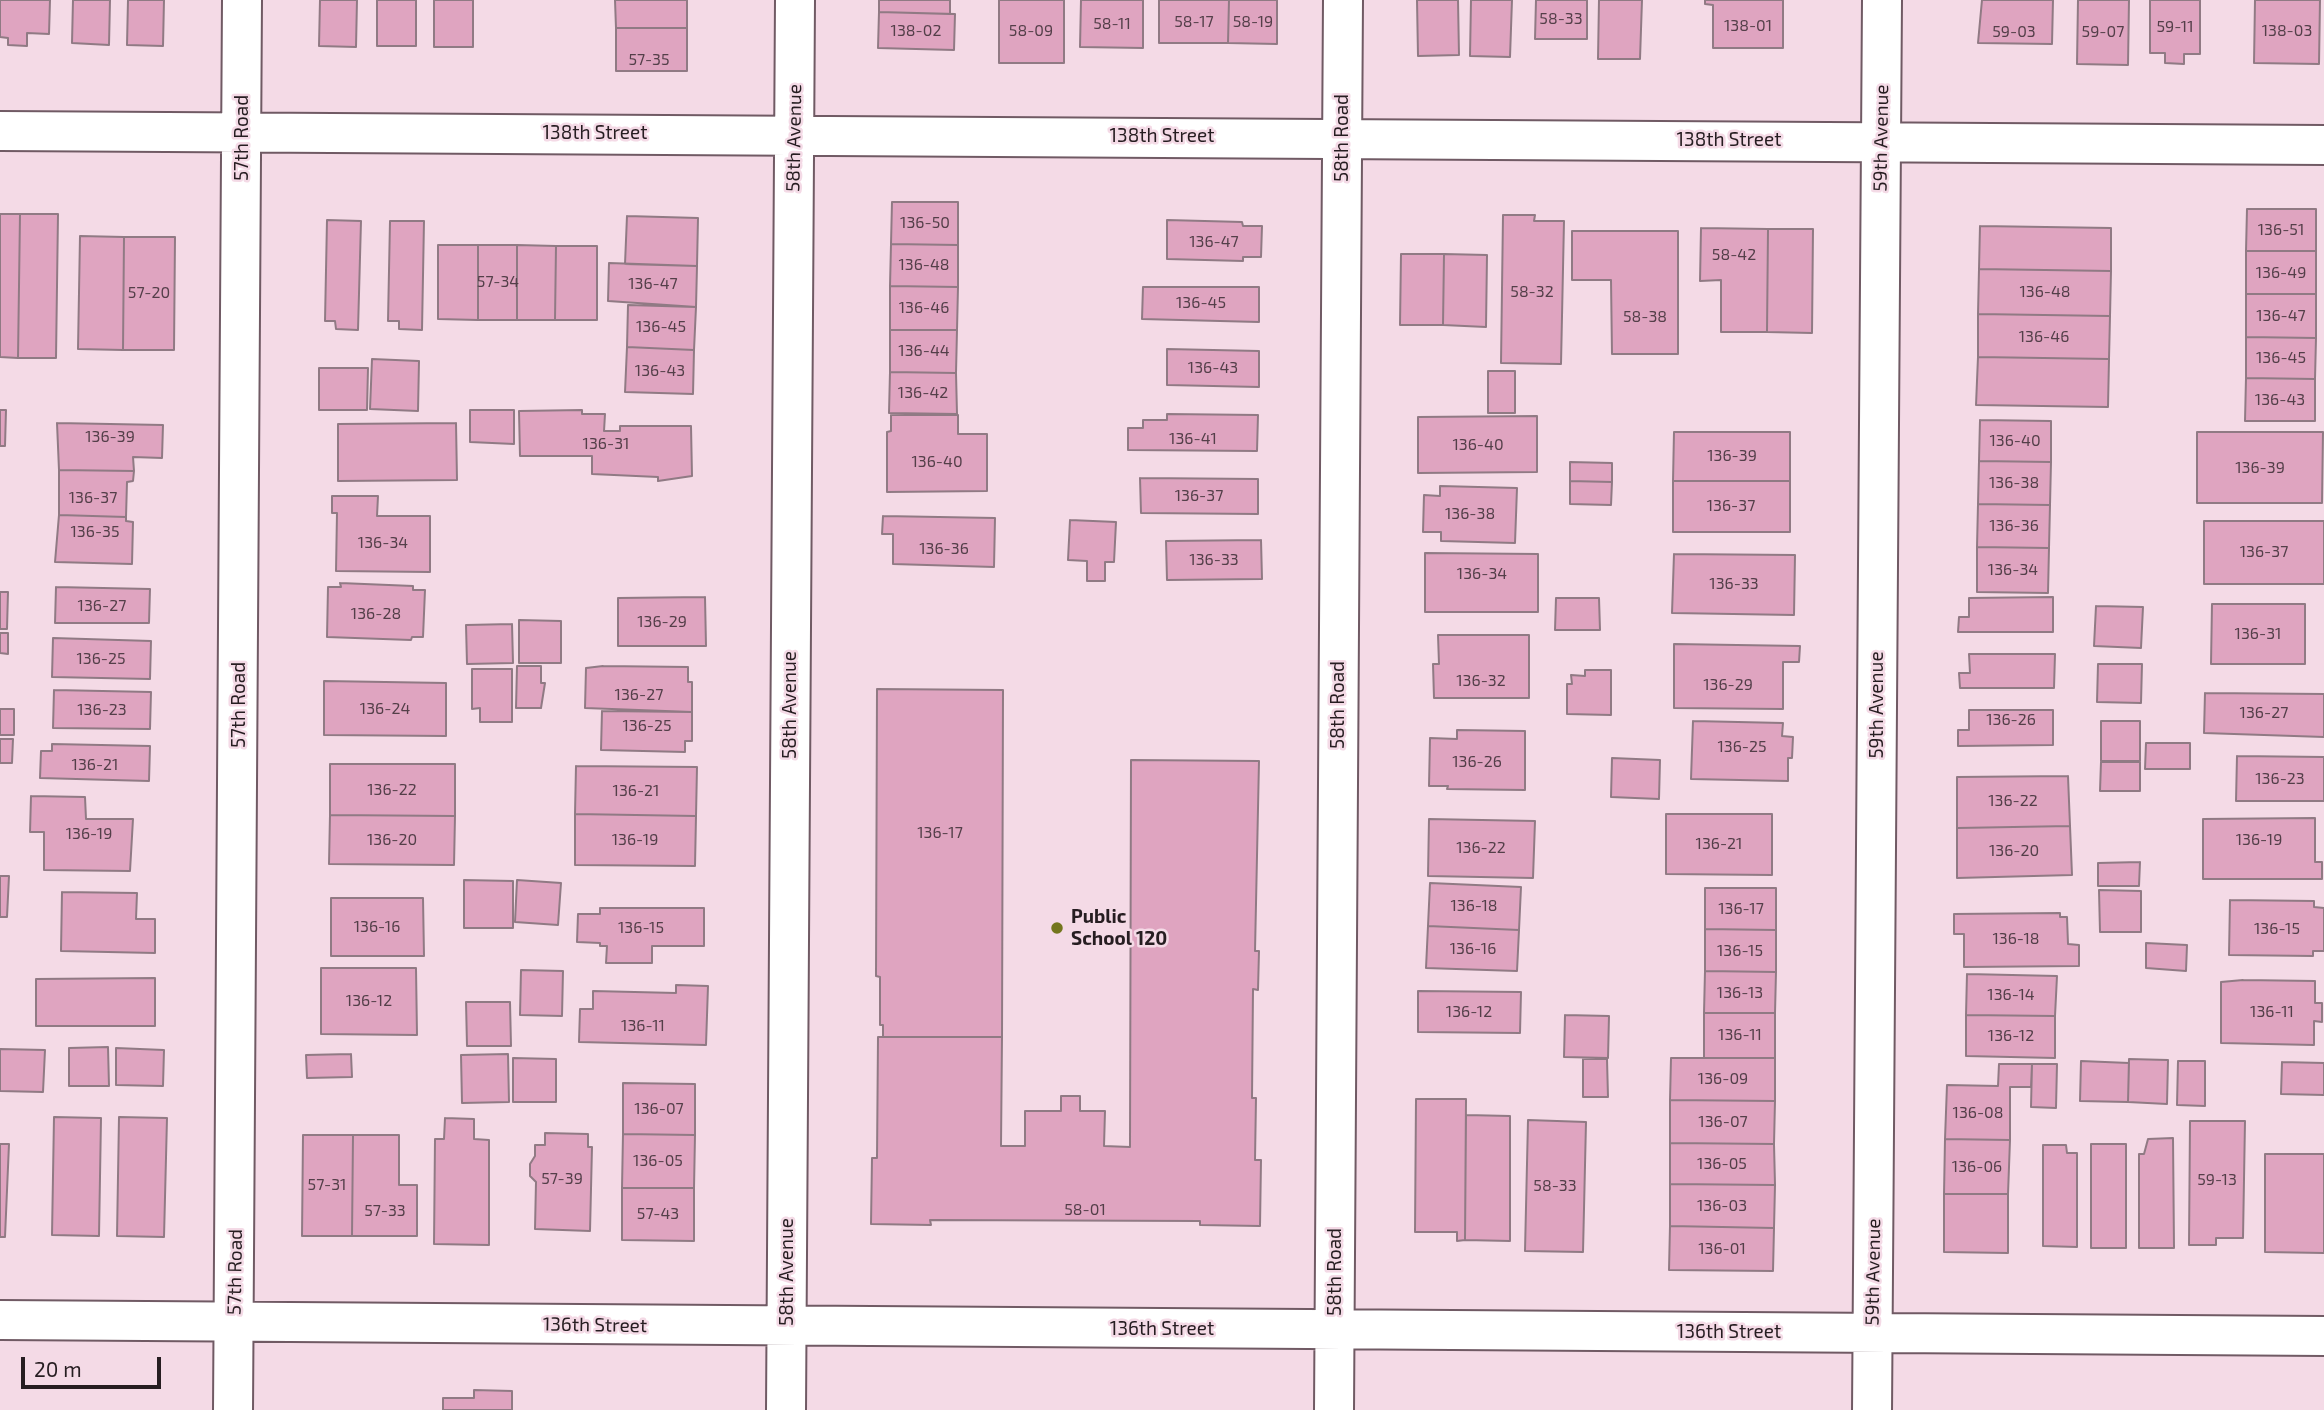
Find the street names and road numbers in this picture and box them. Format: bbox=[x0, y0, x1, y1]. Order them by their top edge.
street label: 58th Avenue bbox=[782, 84, 806, 192]
street label: 59th Avenue bbox=[1869, 84, 1893, 192]
street label: 58th Road bbox=[1331, 94, 1353, 182]
street label: 57th Road bbox=[231, 95, 253, 181]
street label: 138th Street bbox=[543, 122, 647, 144]
street label: 138th Street bbox=[1110, 125, 1214, 147]
street label: 138th Street bbox=[1677, 129, 1781, 151]
street label: 58th Avenue bbox=[779, 651, 801, 759]
street label: 59th Avenue bbox=[1866, 651, 1888, 759]
street label: 58th Road bbox=[1327, 661, 1349, 749]
street label: 57th Road bbox=[228, 662, 250, 748]
street label: 58th Avenue bbox=[776, 1218, 798, 1326]
street label: 59th Avenue bbox=[1861, 1218, 1885, 1326]
street label: 58th Road bbox=[1324, 1228, 1346, 1316]
street label: 57th Road bbox=[223, 1229, 247, 1315]
street label: 136th Street bbox=[543, 1313, 647, 1337]
street label: 136th Street bbox=[1110, 1318, 1214, 1340]
street label: 136th Street bbox=[1677, 1321, 1781, 1343]

